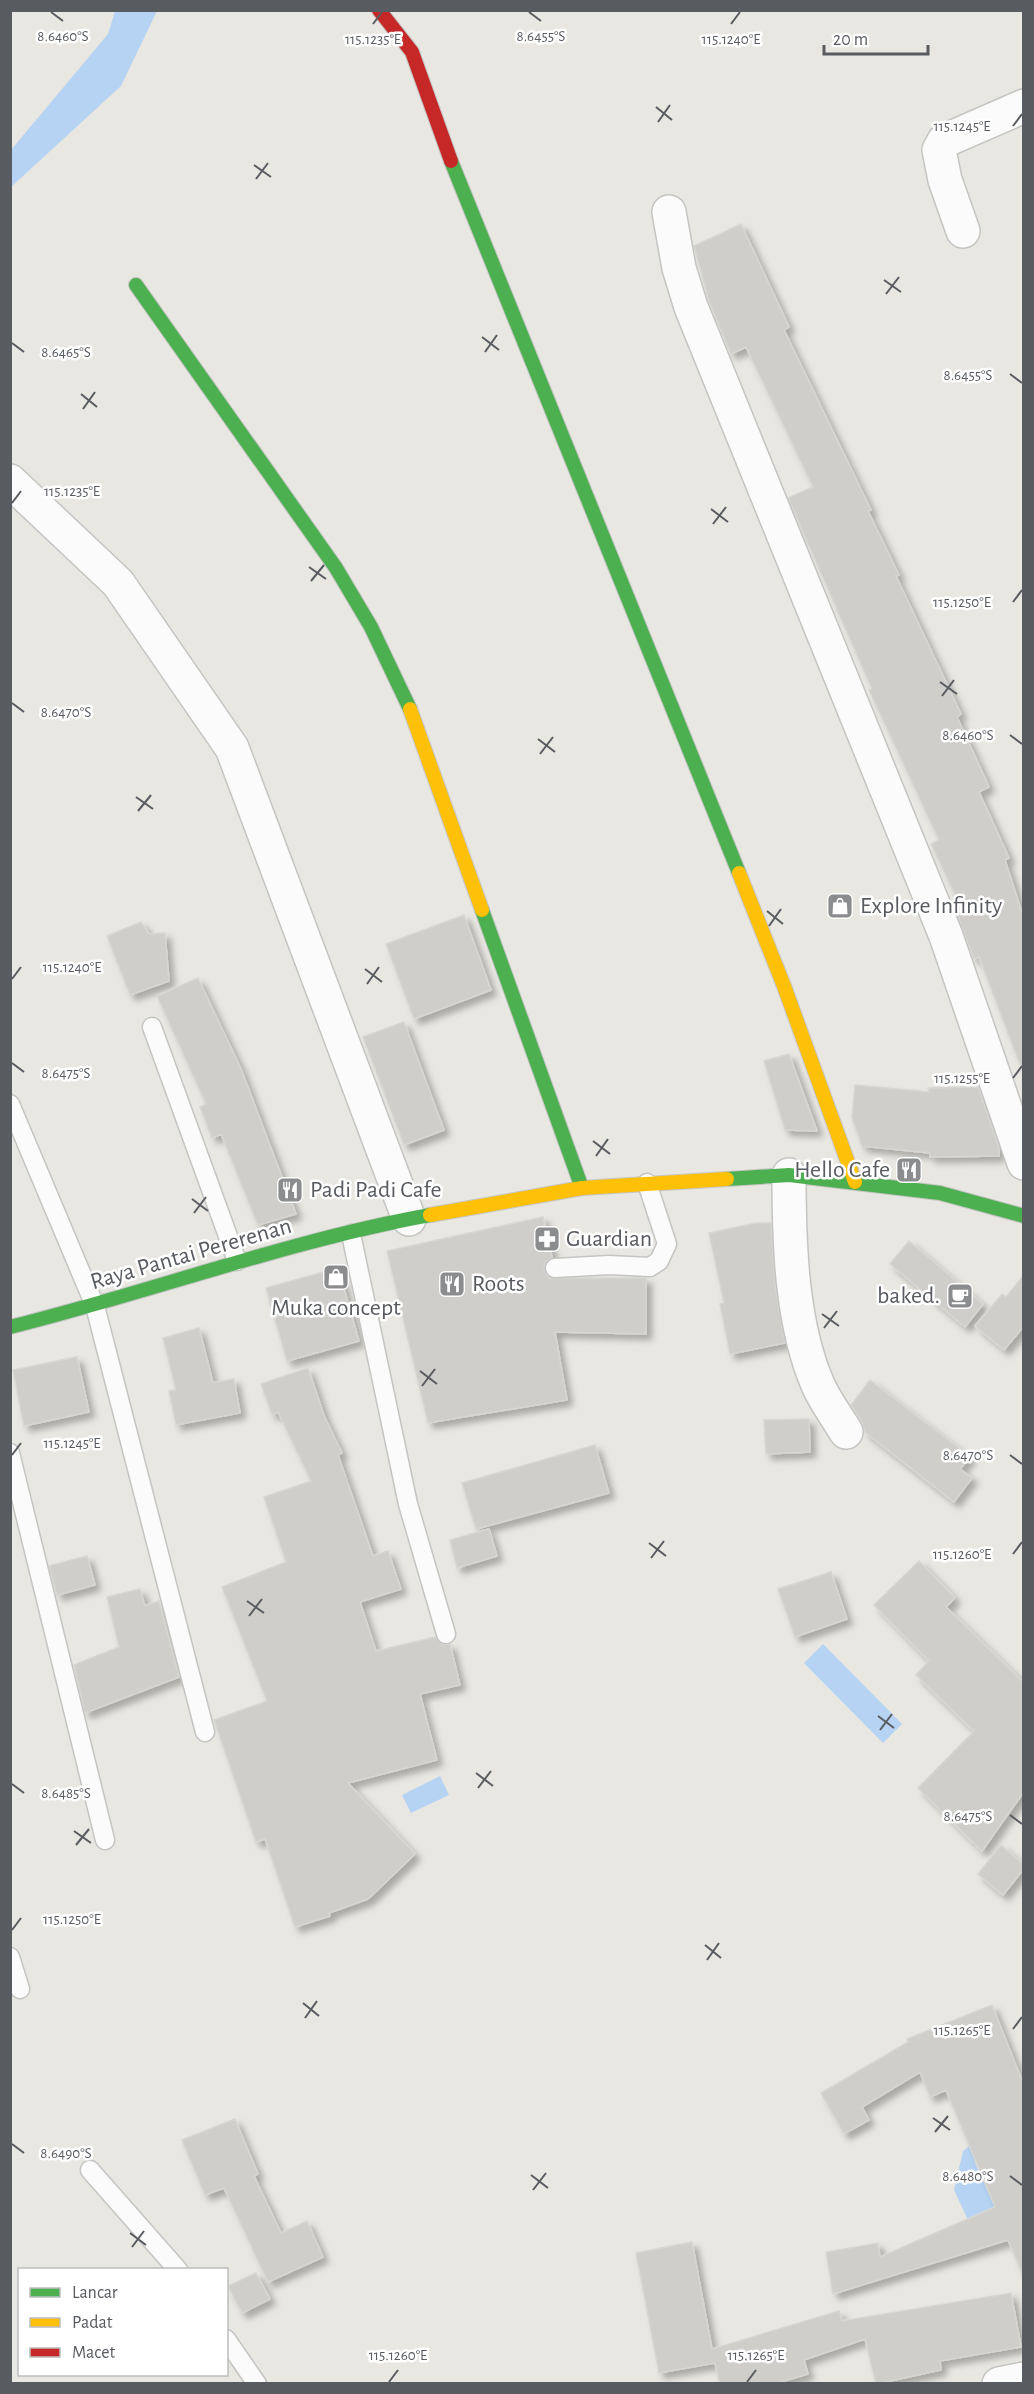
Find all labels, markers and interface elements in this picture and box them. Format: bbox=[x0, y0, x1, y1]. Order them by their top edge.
scale bar bbox=[824, 18, 928, 56]
text: 8.6460°S bbox=[37, 29, 89, 44]
text: 8.6455°S bbox=[517, 29, 565, 44]
text: 20 m bbox=[833, 31, 868, 49]
text: 115.1235°E bbox=[345, 32, 401, 47]
text: 115.1240°E bbox=[702, 32, 760, 47]
text: 115.1245°E bbox=[933, 119, 991, 134]
text: 8.6465°S bbox=[41, 345, 91, 360]
text: 8.6455°S bbox=[944, 368, 992, 383]
text: 115.1235°E bbox=[44, 484, 100, 499]
text: 115.1250°E bbox=[933, 595, 991, 610]
text: 8.6470°S bbox=[41, 705, 91, 720]
text: 8.6460°S bbox=[942, 728, 994, 743]
shop icon: Explore Infinity bbox=[825, 891, 855, 921]
place label: Explore Infinity bbox=[860, 894, 1002, 918]
text: 115.1240°E bbox=[43, 960, 101, 975]
text: 8.6475°S bbox=[42, 1066, 90, 1081]
text: 115.1255°E bbox=[934, 1071, 990, 1086]
restaurant icon: Hello Cafe bbox=[894, 1155, 924, 1185]
place label: Hello Cafe bbox=[794, 1158, 890, 1182]
restaurant icon: Padi Padi Cafe bbox=[275, 1175, 305, 1205]
place label: Padi Padi Cafe bbox=[310, 1178, 441, 1202]
street label: Raya Pantai Pererenan bbox=[88, 1214, 294, 1294]
pharmacy icon: Guardian bbox=[532, 1224, 562, 1254]
place label: Guardian bbox=[566, 1227, 652, 1251]
shop icon: Muka concept bbox=[321, 1262, 351, 1292]
restaurant icon: Roots bbox=[437, 1269, 467, 1299]
place label: Roots bbox=[472, 1272, 525, 1296]
cafe icon: baked. bbox=[945, 1281, 975, 1311]
place label: baked. bbox=[877, 1284, 940, 1308]
place label: Muka concept bbox=[271, 1296, 401, 1320]
text: 115.1245°E bbox=[43, 1436, 101, 1451]
text: 8.6470°S bbox=[943, 1448, 993, 1463]
text: 115.1260°E bbox=[933, 1547, 991, 1562]
text: 8.6485°S bbox=[41, 1786, 91, 1801]
text: 8.6475°S bbox=[944, 1809, 992, 1824]
text: 115.1250°E bbox=[43, 1912, 101, 1927]
text: 115.1265°E bbox=[934, 2023, 990, 2038]
text: 8.6490°S bbox=[40, 2146, 92, 2161]
text: 8.6480°S bbox=[942, 2169, 994, 2184]
legend bbox=[18, 2268, 228, 2376]
text: Lancar bbox=[72, 2284, 118, 2302]
text: Padat bbox=[72, 2314, 113, 2332]
text: Macet bbox=[72, 2344, 116, 2362]
text: 115.1260°E bbox=[369, 2348, 427, 2363]
text: 115.1265°E bbox=[728, 2348, 784, 2363]

